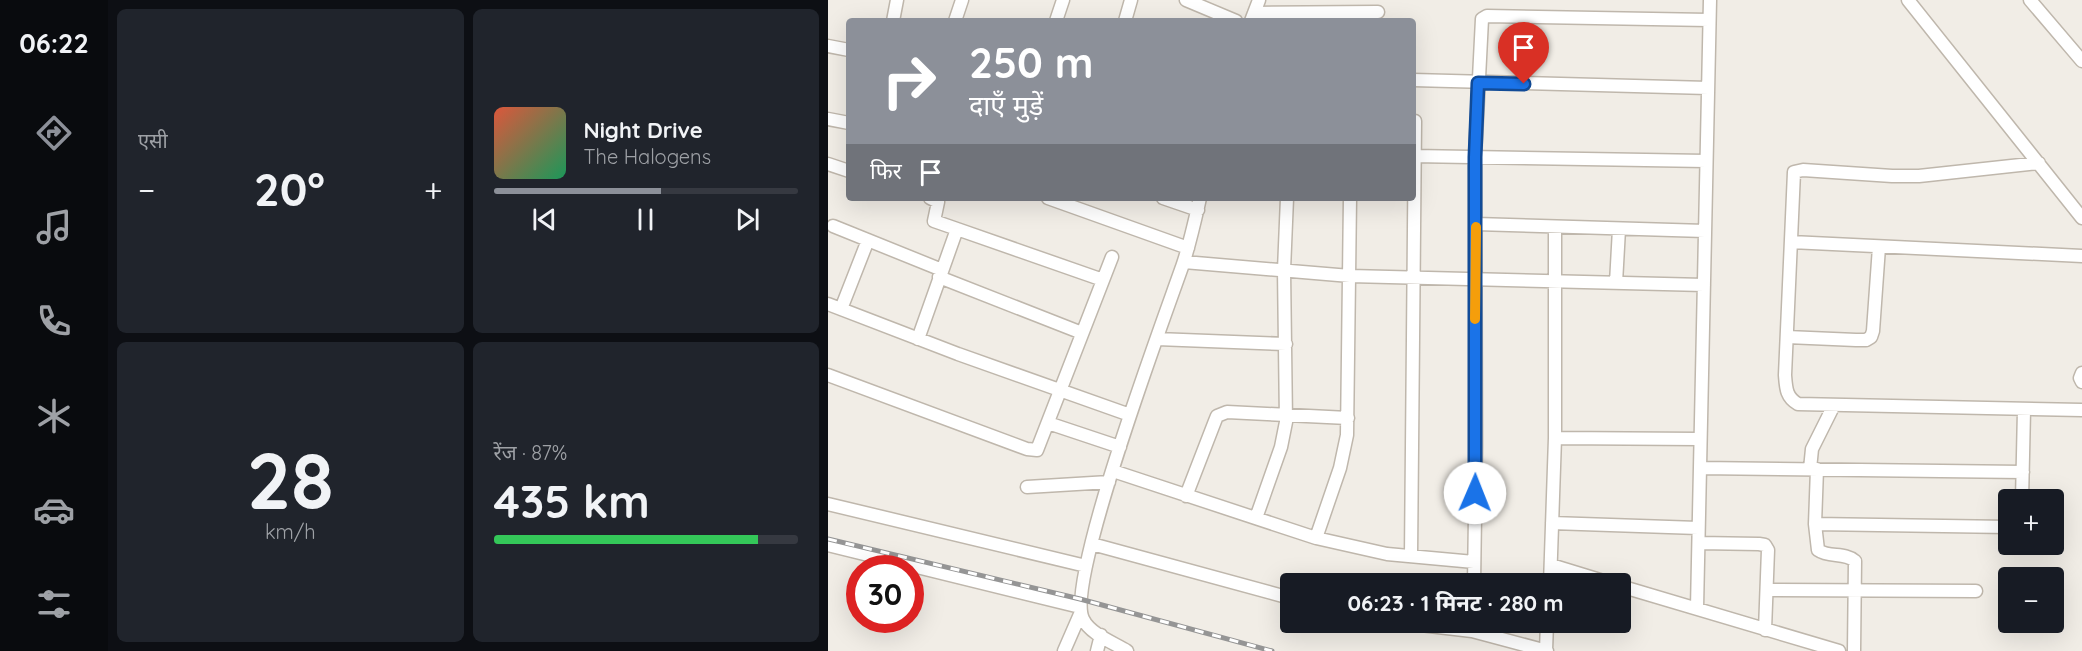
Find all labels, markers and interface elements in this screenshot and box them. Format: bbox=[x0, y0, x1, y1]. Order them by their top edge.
pin bbox=[1498, 22, 1549, 84]
text: 06:22 bbox=[19, 26, 89, 60]
icon: arrive bbox=[1507, 31, 1540, 64]
text: 250 m bbox=[969, 36, 1093, 89]
icon: right bbox=[870, 42, 948, 120]
text: दाएँ मुड़ें bbox=[969, 88, 1043, 122]
icon: directions bbox=[33, 112, 75, 154]
text: Night Drive bbox=[584, 116, 703, 144]
text: एसी bbox=[138, 128, 168, 153]
text: The Halogens bbox=[584, 144, 711, 169]
icon: arrive bbox=[914, 156, 947, 189]
text: फिर bbox=[870, 157, 902, 185]
text: 20° bbox=[254, 161, 325, 217]
text: − bbox=[138, 169, 155, 210]
text: + bbox=[424, 169, 442, 210]
icon: previous bbox=[528, 203, 561, 236]
icon: pause bbox=[629, 203, 662, 236]
icon: next bbox=[731, 203, 764, 236]
icon: music bbox=[33, 206, 75, 248]
icon: phone bbox=[33, 300, 75, 342]
icon: climate bbox=[33, 395, 75, 437]
text: 28 bbox=[247, 431, 334, 529]
text: रेंज · 87% bbox=[494, 440, 567, 465]
position arrow bbox=[1443, 461, 1507, 525]
text: 435 km bbox=[494, 473, 650, 529]
icon: car bbox=[33, 489, 75, 531]
map controls bbox=[1998, 489, 2064, 633]
button: + bbox=[1998, 489, 2064, 555]
text: km/h bbox=[265, 519, 316, 544]
speed limit sign: 30 bbox=[846, 555, 924, 633]
button: − bbox=[1998, 567, 2064, 633]
icon: filters bbox=[33, 583, 75, 625]
text: 06:23 · 1 मिनट · 280 m bbox=[1348, 589, 1563, 617]

